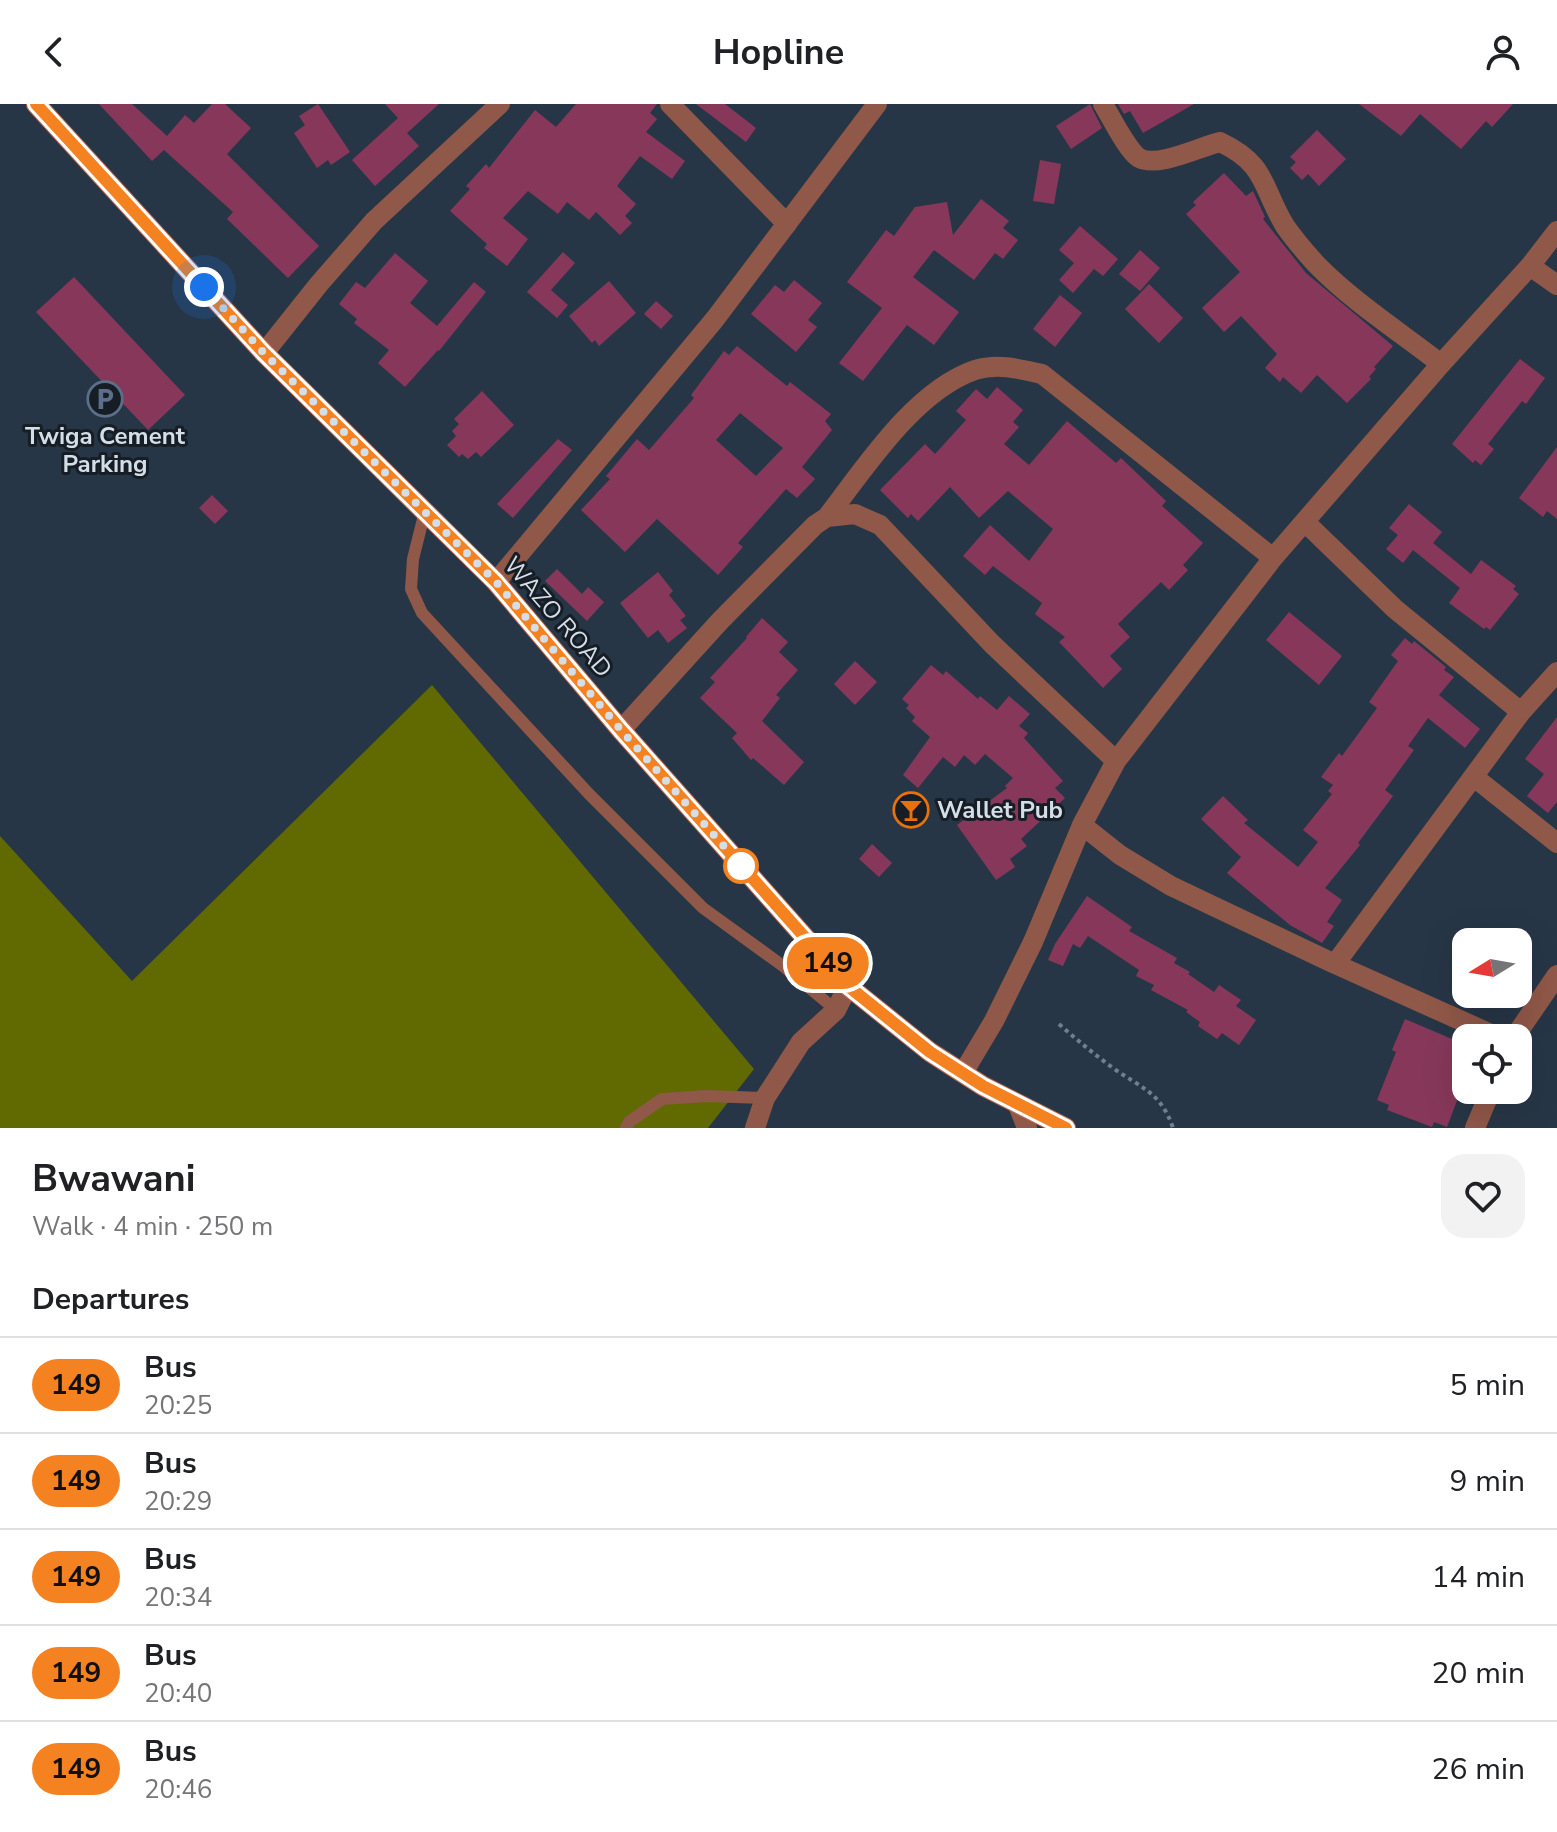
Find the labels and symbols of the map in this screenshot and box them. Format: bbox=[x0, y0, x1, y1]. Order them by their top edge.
your location bbox=[184, 267, 224, 307]
parking icon: Twiga Cement Parking bbox=[86, 380, 124, 418]
place label: Twiga Cement Parking bbox=[25, 420, 186, 480]
street label: WAZO ROAD bbox=[497, 550, 619, 684]
bar icon: Wallet Pub bbox=[892, 791, 930, 829]
place label: Wallet Pub bbox=[937, 794, 1063, 826]
unlabelled marker bbox=[724, 849, 758, 883]
north arrow bbox=[1452, 928, 1532, 1008]
line badge: 149 bbox=[782, 937, 874, 989]

